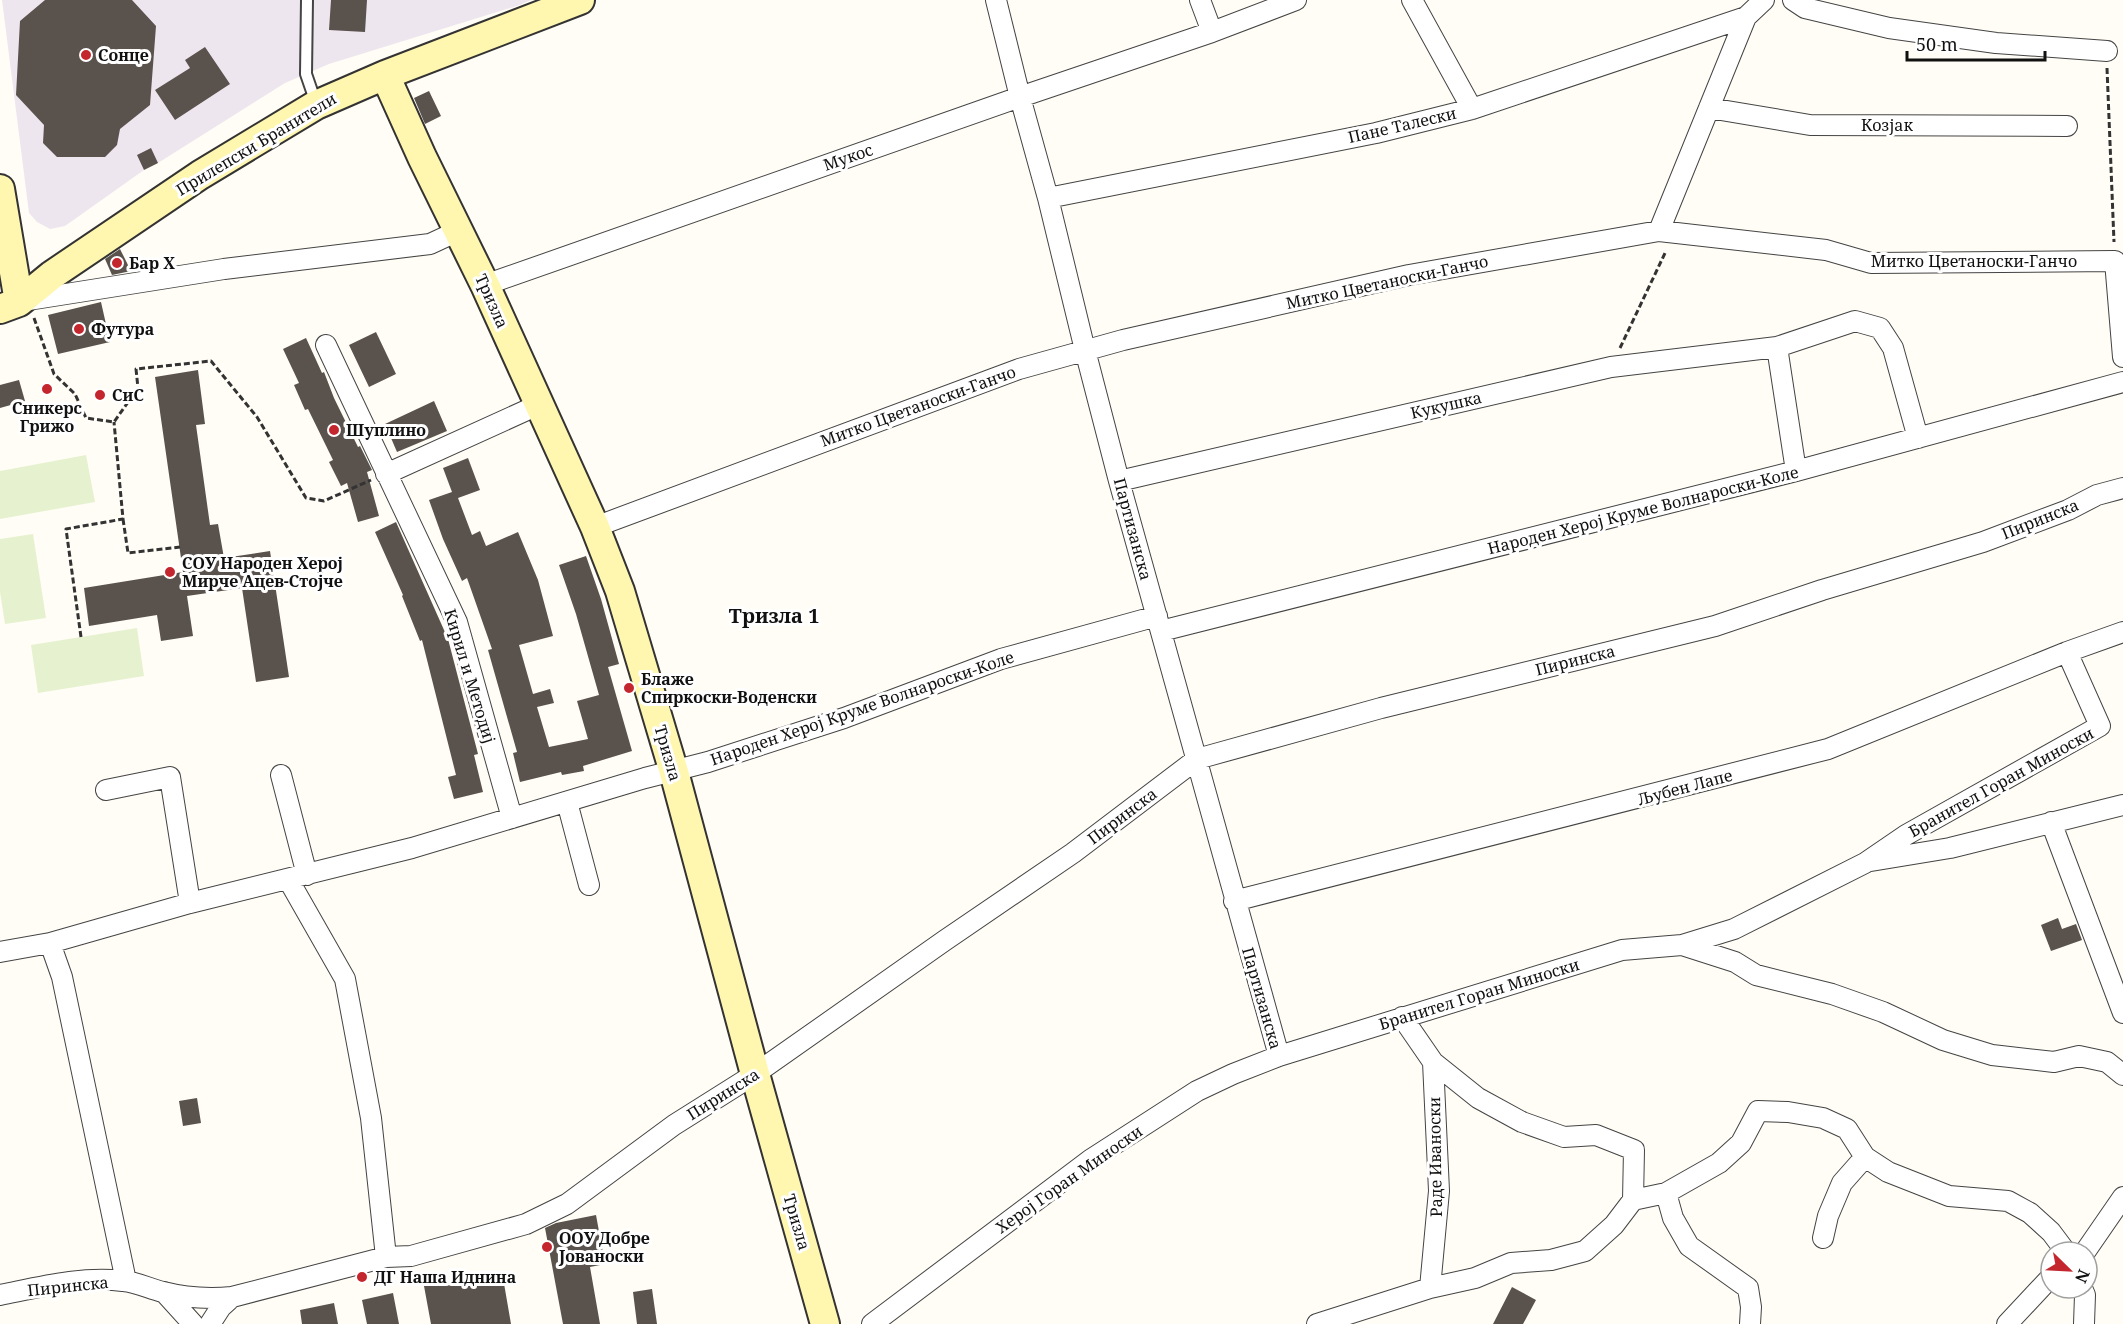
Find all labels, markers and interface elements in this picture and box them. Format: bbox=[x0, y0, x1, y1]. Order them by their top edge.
scale bar bbox=[1907, 24, 2045, 62]
text: 50 m bbox=[1916, 32, 1958, 56]
place label: Сонце bbox=[98, 44, 149, 66]
marker: Сонце bbox=[79, 48, 93, 62]
street label: Прилепски Бранители bbox=[172, 87, 340, 201]
street label: Пане Талески bbox=[1346, 102, 1459, 148]
street label: Козјак bbox=[1861, 114, 1913, 136]
street label: Мукос bbox=[820, 138, 876, 176]
street label: Митко Цветаноски-Ганчо bbox=[1284, 250, 1490, 314]
street label: Митко Цветаноски-Ганчо bbox=[1871, 250, 2077, 272]
place label: Бар Х bbox=[129, 252, 175, 274]
marker: Бар Х bbox=[110, 256, 124, 270]
street label: Тризла bbox=[470, 270, 514, 332]
place label: Футура bbox=[91, 318, 154, 340]
marker: Футура bbox=[72, 322, 86, 336]
street label: Митко Цветаноски-Ганчо bbox=[817, 360, 1019, 452]
marker: Сникерс Грижо bbox=[40, 382, 54, 396]
place label: СиС bbox=[112, 384, 144, 406]
street label: Кукушка bbox=[1408, 386, 1484, 424]
marker: СиС bbox=[93, 388, 107, 402]
place label: Сникерс Грижо bbox=[12, 397, 82, 437]
place label: Шуплино bbox=[346, 419, 426, 441]
marker: Шуплино bbox=[327, 423, 341, 437]
street label: Народен Херој Круме Волнароски-Коле bbox=[1485, 461, 1801, 559]
street label: Партизанска bbox=[1109, 475, 1157, 583]
street label: Пиринска bbox=[1998, 494, 2082, 544]
place label: СОУ Народен Херој Мирче Ацев-Стојче bbox=[182, 552, 343, 592]
marker: СОУ Народен Херој Мирче Ацев-Стојче bbox=[163, 565, 177, 579]
district label: Тризла 1 bbox=[729, 602, 819, 629]
street label: Кирил и Методиј bbox=[439, 606, 501, 746]
street label: Пиринска bbox=[1533, 639, 1617, 681]
street label: Народен Херој Круме Волнароски-Коле bbox=[707, 646, 1017, 770]
place label: Блаже Спиркоски-Воденски bbox=[641, 668, 817, 708]
marker: Блаже Спиркоски-Воденски bbox=[622, 681, 636, 695]
street label: Тризла bbox=[650, 722, 686, 784]
street label: Бранител Горан Миноски bbox=[1904, 722, 2098, 842]
street label: Љубен Лапе bbox=[1635, 764, 1735, 810]
street label: Пиринска bbox=[1083, 783, 1161, 849]
street label: Партизанска bbox=[1237, 944, 1287, 1052]
street label: Бранител Горан Миноски bbox=[1376, 953, 1582, 1035]
street label: Пиринска bbox=[683, 1063, 763, 1125]
street label: Раде Иваноски bbox=[1423, 1096, 1447, 1217]
street label: Херој Горан Миноски bbox=[991, 1120, 1147, 1238]
street label: Тризла bbox=[779, 1191, 815, 1253]
place label: ООУ Добре Јованоски bbox=[558, 1227, 650, 1267]
marker: ООУ Добре Јованоски bbox=[540, 1240, 554, 1254]
north arrow bbox=[2039, 1240, 2099, 1300]
place label: ДГ Наша Иднина bbox=[374, 1266, 516, 1288]
text: N bbox=[2070, 1266, 2095, 1287]
marker: ДГ Наша Иднина bbox=[355, 1270, 369, 1284]
street label: Пиринска bbox=[26, 1271, 110, 1301]

